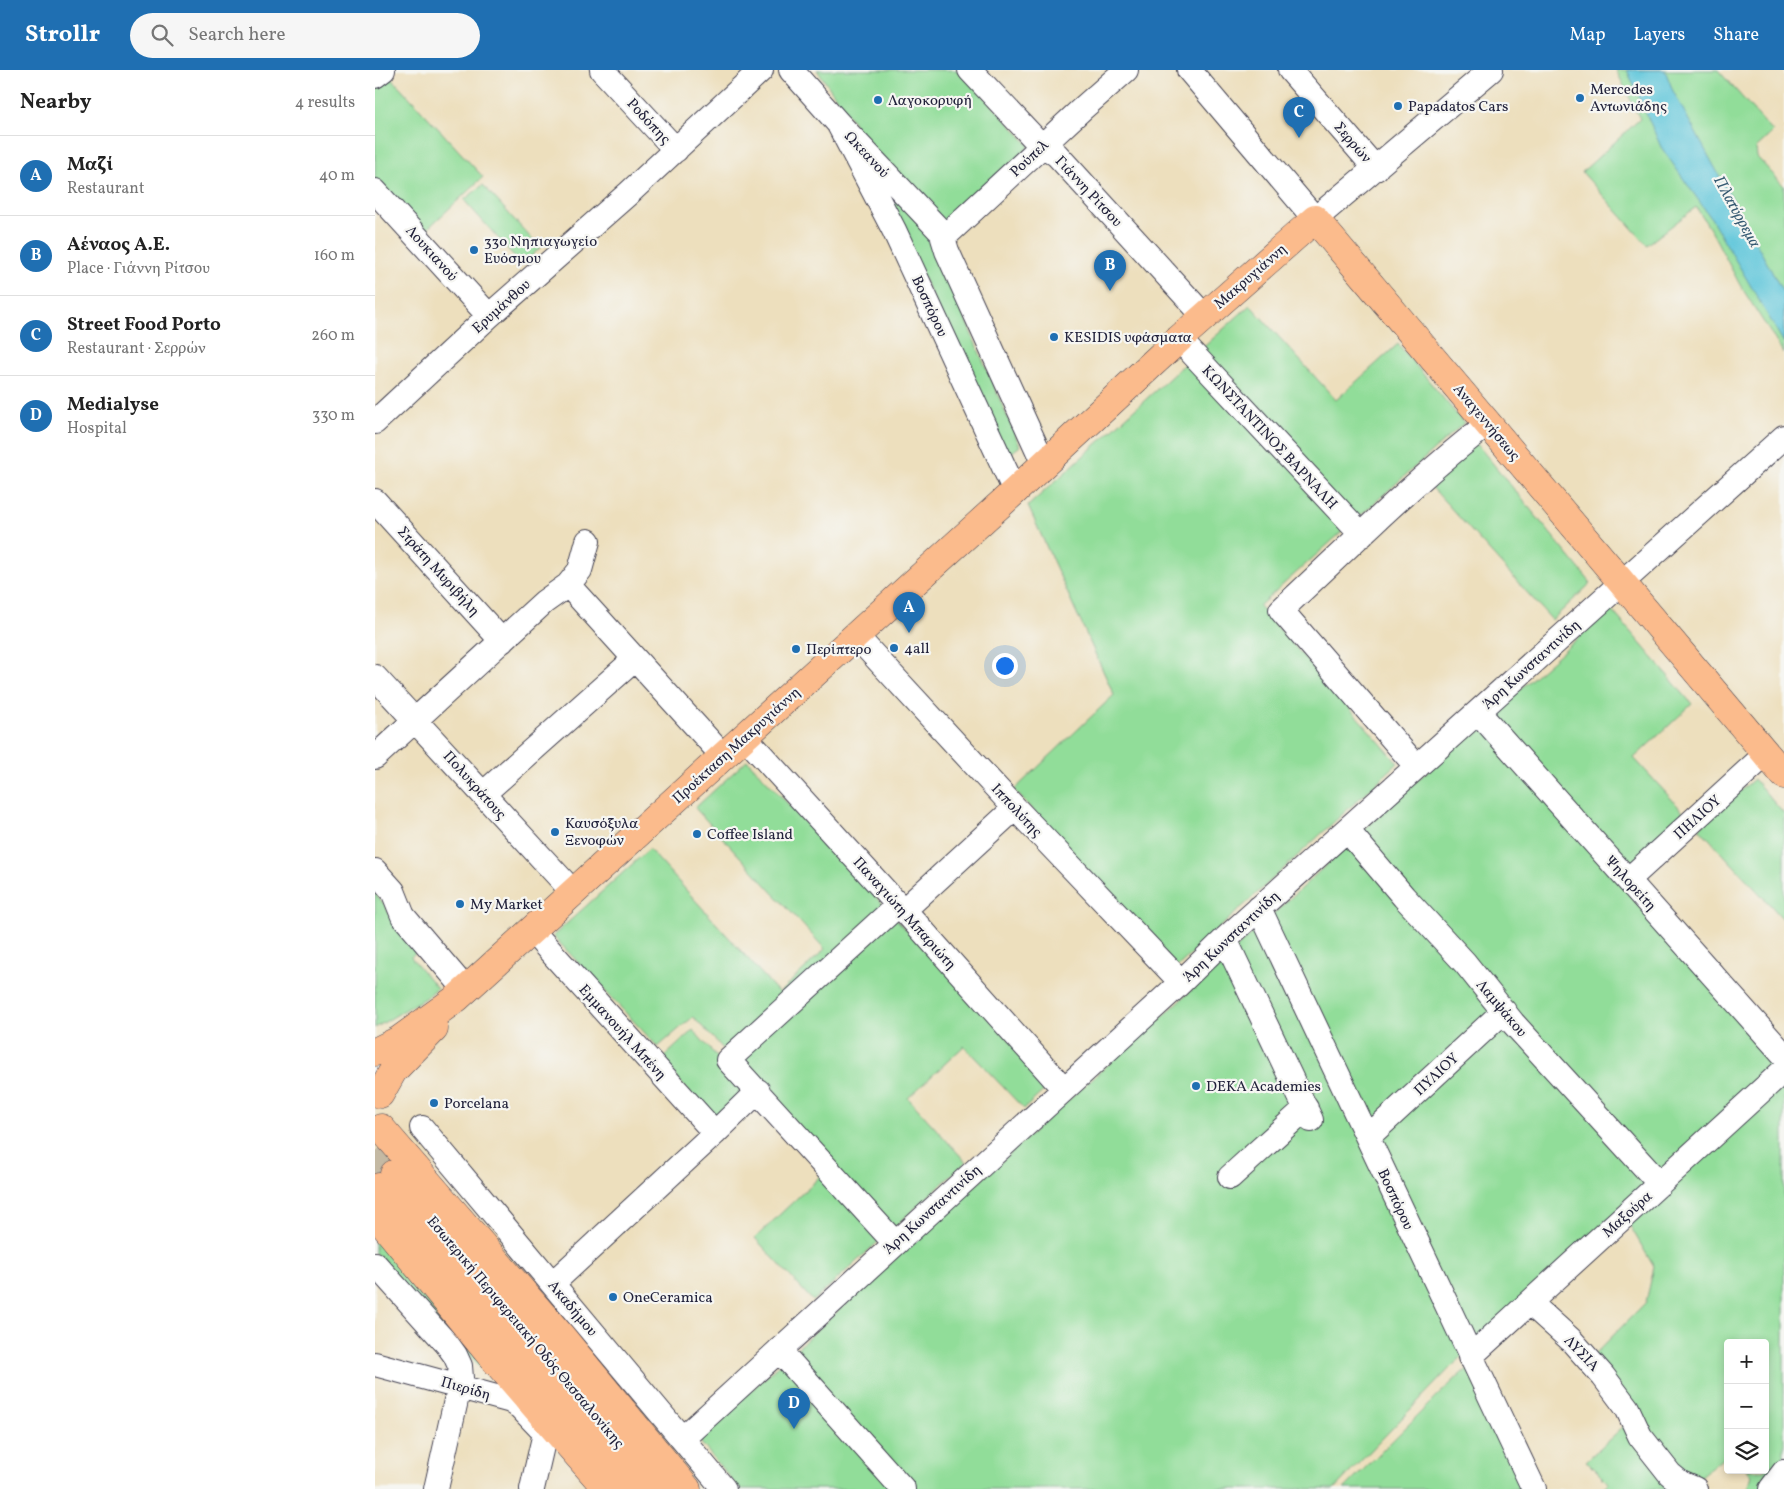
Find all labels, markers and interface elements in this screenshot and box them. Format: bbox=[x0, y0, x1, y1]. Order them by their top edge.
search box bbox=[130, 13, 480, 58]
text: Strollr bbox=[25, 18, 100, 52]
icon: search bbox=[148, 21, 176, 49]
text: Search here bbox=[188, 22, 286, 48]
text: Map bbox=[1569, 23, 1605, 48]
text: Layers bbox=[1633, 23, 1685, 48]
text: Share bbox=[1713, 23, 1759, 48]
place label: Mercedes Αντωνιάδης bbox=[1590, 80, 1667, 118]
text: Nearby bbox=[20, 88, 91, 117]
place label: Λαγοκορυφή bbox=[888, 91, 972, 112]
text: 4 results bbox=[295, 92, 355, 114]
marker: Mercedes Αντωνιάδης bbox=[1574, 92, 1586, 104]
street label: Ροδόπης bbox=[621, 94, 675, 150]
marker: Λαγοκορυφή bbox=[872, 94, 884, 106]
pin: C bbox=[1283, 97, 1315, 138]
place label: Papadatos Cars bbox=[1408, 97, 1508, 118]
marker: Papadatos Cars bbox=[1392, 100, 1404, 112]
street label: Σερρών bbox=[1328, 118, 1376, 168]
street label: Ωκεανού bbox=[838, 127, 893, 183]
street label: Ρούπελ bbox=[1006, 136, 1054, 183]
text: Μαζί bbox=[67, 152, 113, 178]
street label: Γιάννη Ρίτσου bbox=[1049, 152, 1126, 232]
text: A bbox=[30, 165, 42, 187]
text: 40 m bbox=[319, 165, 355, 187]
water label: Πλατύρρεμα bbox=[1707, 172, 1765, 253]
text: Restaurant bbox=[67, 178, 145, 200]
street label: Λουκιανού bbox=[400, 221, 462, 287]
text: Αέναος Α.Ε. bbox=[67, 232, 170, 258]
place label: 33ο Νηπιαγωγείο Ευόσμου bbox=[484, 232, 597, 270]
street label: Μακρυγιάννη bbox=[1210, 240, 1292, 315]
marker: 33ο Νηπιαγωγείο Ευόσμου bbox=[468, 244, 480, 256]
text: B bbox=[31, 245, 41, 267]
text: 160 m bbox=[314, 245, 355, 267]
pin: B bbox=[1094, 250, 1126, 291]
text: Place · Γιάννη Ρίτσου bbox=[67, 258, 210, 280]
street label: Βοσπόρου bbox=[905, 273, 952, 341]
street label: Ερυμάνθου bbox=[468, 275, 536, 339]
text: Street Food Porto bbox=[67, 312, 221, 338]
text: C bbox=[31, 325, 41, 347]
text: 260 m bbox=[311, 325, 355, 347]
place label: KESIDIS υφάσματα bbox=[1064, 328, 1192, 349]
marker: KESIDIS υφάσματα bbox=[1048, 331, 1060, 343]
text: Restaurant · Σερρών bbox=[67, 338, 205, 360]
street label: ΚΩΝΣΤΑΝΤΙΝΟΣ ΒΑΡΝΑΛΗ bbox=[1196, 361, 1342, 515]
street label: Αναγεννήσεως bbox=[1447, 380, 1525, 466]
text: Medialyse bbox=[67, 392, 159, 418]
text: D bbox=[30, 405, 42, 427]
text: 330 m bbox=[312, 405, 355, 427]
text: Hospital bbox=[67, 418, 127, 440]
street label: Στράτη Μυριβήλη bbox=[392, 522, 484, 622]
pin: A bbox=[893, 592, 925, 633]
street label: Άρη Κωνσταντινίδη bbox=[1478, 615, 1586, 715]
place label: 4all bbox=[904, 639, 929, 660]
place label: Περίπτερο bbox=[806, 640, 871, 661]
marker: 4all bbox=[888, 642, 900, 654]
marker: Περίπτερο bbox=[790, 643, 802, 655]
your location bbox=[992, 653, 1018, 679]
street label: Προέκταση Μακρυγιάννη bbox=[668, 683, 806, 809]
street label: Πολυκράτους bbox=[437, 747, 511, 825]
street label: Ιππολύτης bbox=[986, 780, 1046, 843]
street label: ΠΗΛΙΟΥ bbox=[1670, 791, 1727, 845]
place label: Καυσόξυλα Ξενοφών bbox=[565, 814, 638, 852]
place label: Coffee Island bbox=[707, 825, 793, 846]
marker: Καυσόξυλα Ξενοφών bbox=[549, 826, 561, 838]
marker: Coffee Island bbox=[691, 828, 703, 840]
street label: Ψηλορείτη bbox=[1599, 852, 1661, 916]
street label: Παναγιώτη Μπαριώτη bbox=[847, 853, 960, 975]
street label: Άρη Κωνσταντινίδη bbox=[1179, 887, 1285, 988]
place label: Μy Μarket bbox=[470, 895, 543, 916]
marker: Μy Μarket bbox=[454, 898, 466, 910]
street label: Λαμψάκου bbox=[1470, 976, 1531, 1042]
street label: Εμμανουήλ Μπένη bbox=[573, 981, 671, 1086]
street label: ΠΥΛΙΟΥ bbox=[1410, 1048, 1465, 1101]
place label: DEKA Academies bbox=[1206, 1077, 1321, 1098]
marker: DEKA Academies bbox=[1190, 1080, 1202, 1092]
place label: Porcelana bbox=[444, 1094, 509, 1115]
marker: Porcelana bbox=[428, 1097, 440, 1109]
street label: Άρη Κωνσταντινίδη bbox=[879, 1160, 987, 1260]
street label: Βοσπόρου bbox=[1371, 1166, 1418, 1234]
street label: Μαξούρα bbox=[1598, 1187, 1658, 1243]
street label: Εσωτερική Περιφερειακή Οδός Θεσσαλονίκης bbox=[421, 1212, 629, 1454]
street label: Ακαδήμου bbox=[542, 1276, 602, 1342]
place label: OneCeramica bbox=[623, 1288, 713, 1309]
marker: OneCeramica bbox=[607, 1291, 619, 1303]
street label: ΛΥΣΙΑ bbox=[1558, 1331, 1604, 1377]
map controls bbox=[1724, 1339, 1769, 1474]
button: + bbox=[1724, 1339, 1769, 1384]
street label: Πιερίδη bbox=[438, 1372, 493, 1407]
button: − bbox=[1724, 1384, 1769, 1429]
pin: D bbox=[778, 1388, 810, 1429]
button: layers bbox=[1724, 1429, 1769, 1474]

